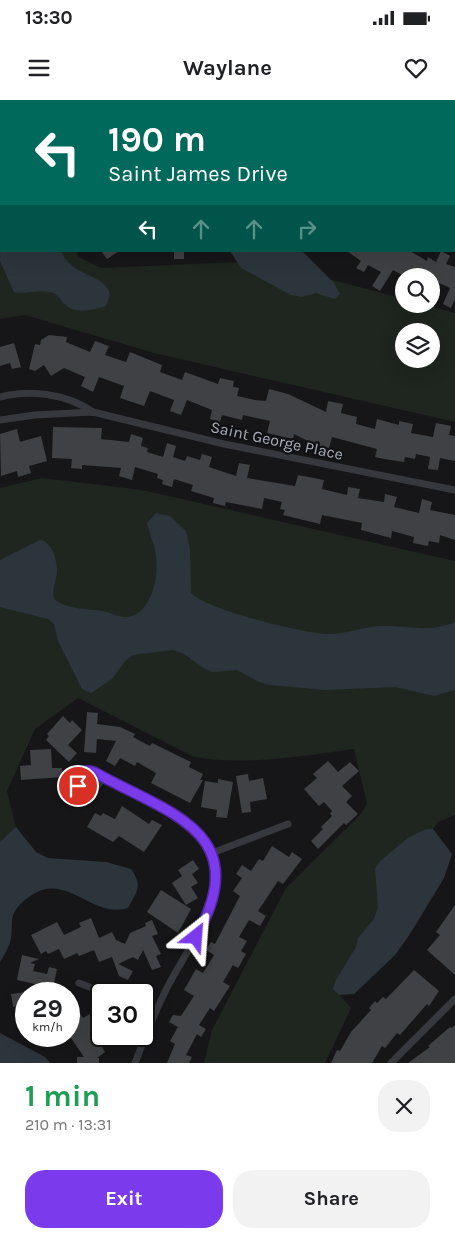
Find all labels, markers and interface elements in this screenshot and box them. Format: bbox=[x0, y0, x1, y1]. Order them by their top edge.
text: 13:30 bbox=[25, 7, 73, 29]
icon: menu bbox=[25, 54, 53, 82]
icon: heart bbox=[402, 54, 430, 82]
text: Waylane bbox=[183, 55, 272, 81]
text: 190 m bbox=[108, 119, 206, 160]
icon: left bbox=[25, 120, 90, 185]
text: Saint James Drive bbox=[108, 161, 288, 187]
icon: left bbox=[134, 215, 162, 243]
icon: ahead bbox=[187, 215, 215, 243]
icon: ahead bbox=[240, 215, 268, 243]
icon: right bbox=[293, 215, 321, 243]
map controls bbox=[395, 268, 440, 368]
button: search bbox=[395, 268, 440, 313]
button: layers bbox=[395, 323, 440, 368]
street label: Saint George Place bbox=[209, 417, 345, 464]
pin bbox=[57, 765, 99, 807]
icon: arrive bbox=[64, 772, 92, 800]
position arrow bbox=[169, 910, 221, 962]
speed limit sign: 30 bbox=[90, 982, 155, 1047]
text: 29 bbox=[32, 994, 63, 1023]
text: km/h bbox=[32, 1020, 63, 1034]
text: 1 min bbox=[25, 1078, 100, 1114]
button: close bbox=[378, 1080, 430, 1132]
text: 210 m · 13:31 bbox=[25, 1115, 111, 1134]
button: Exit bbox=[25, 1170, 223, 1228]
button: Share bbox=[233, 1170, 430, 1228]

